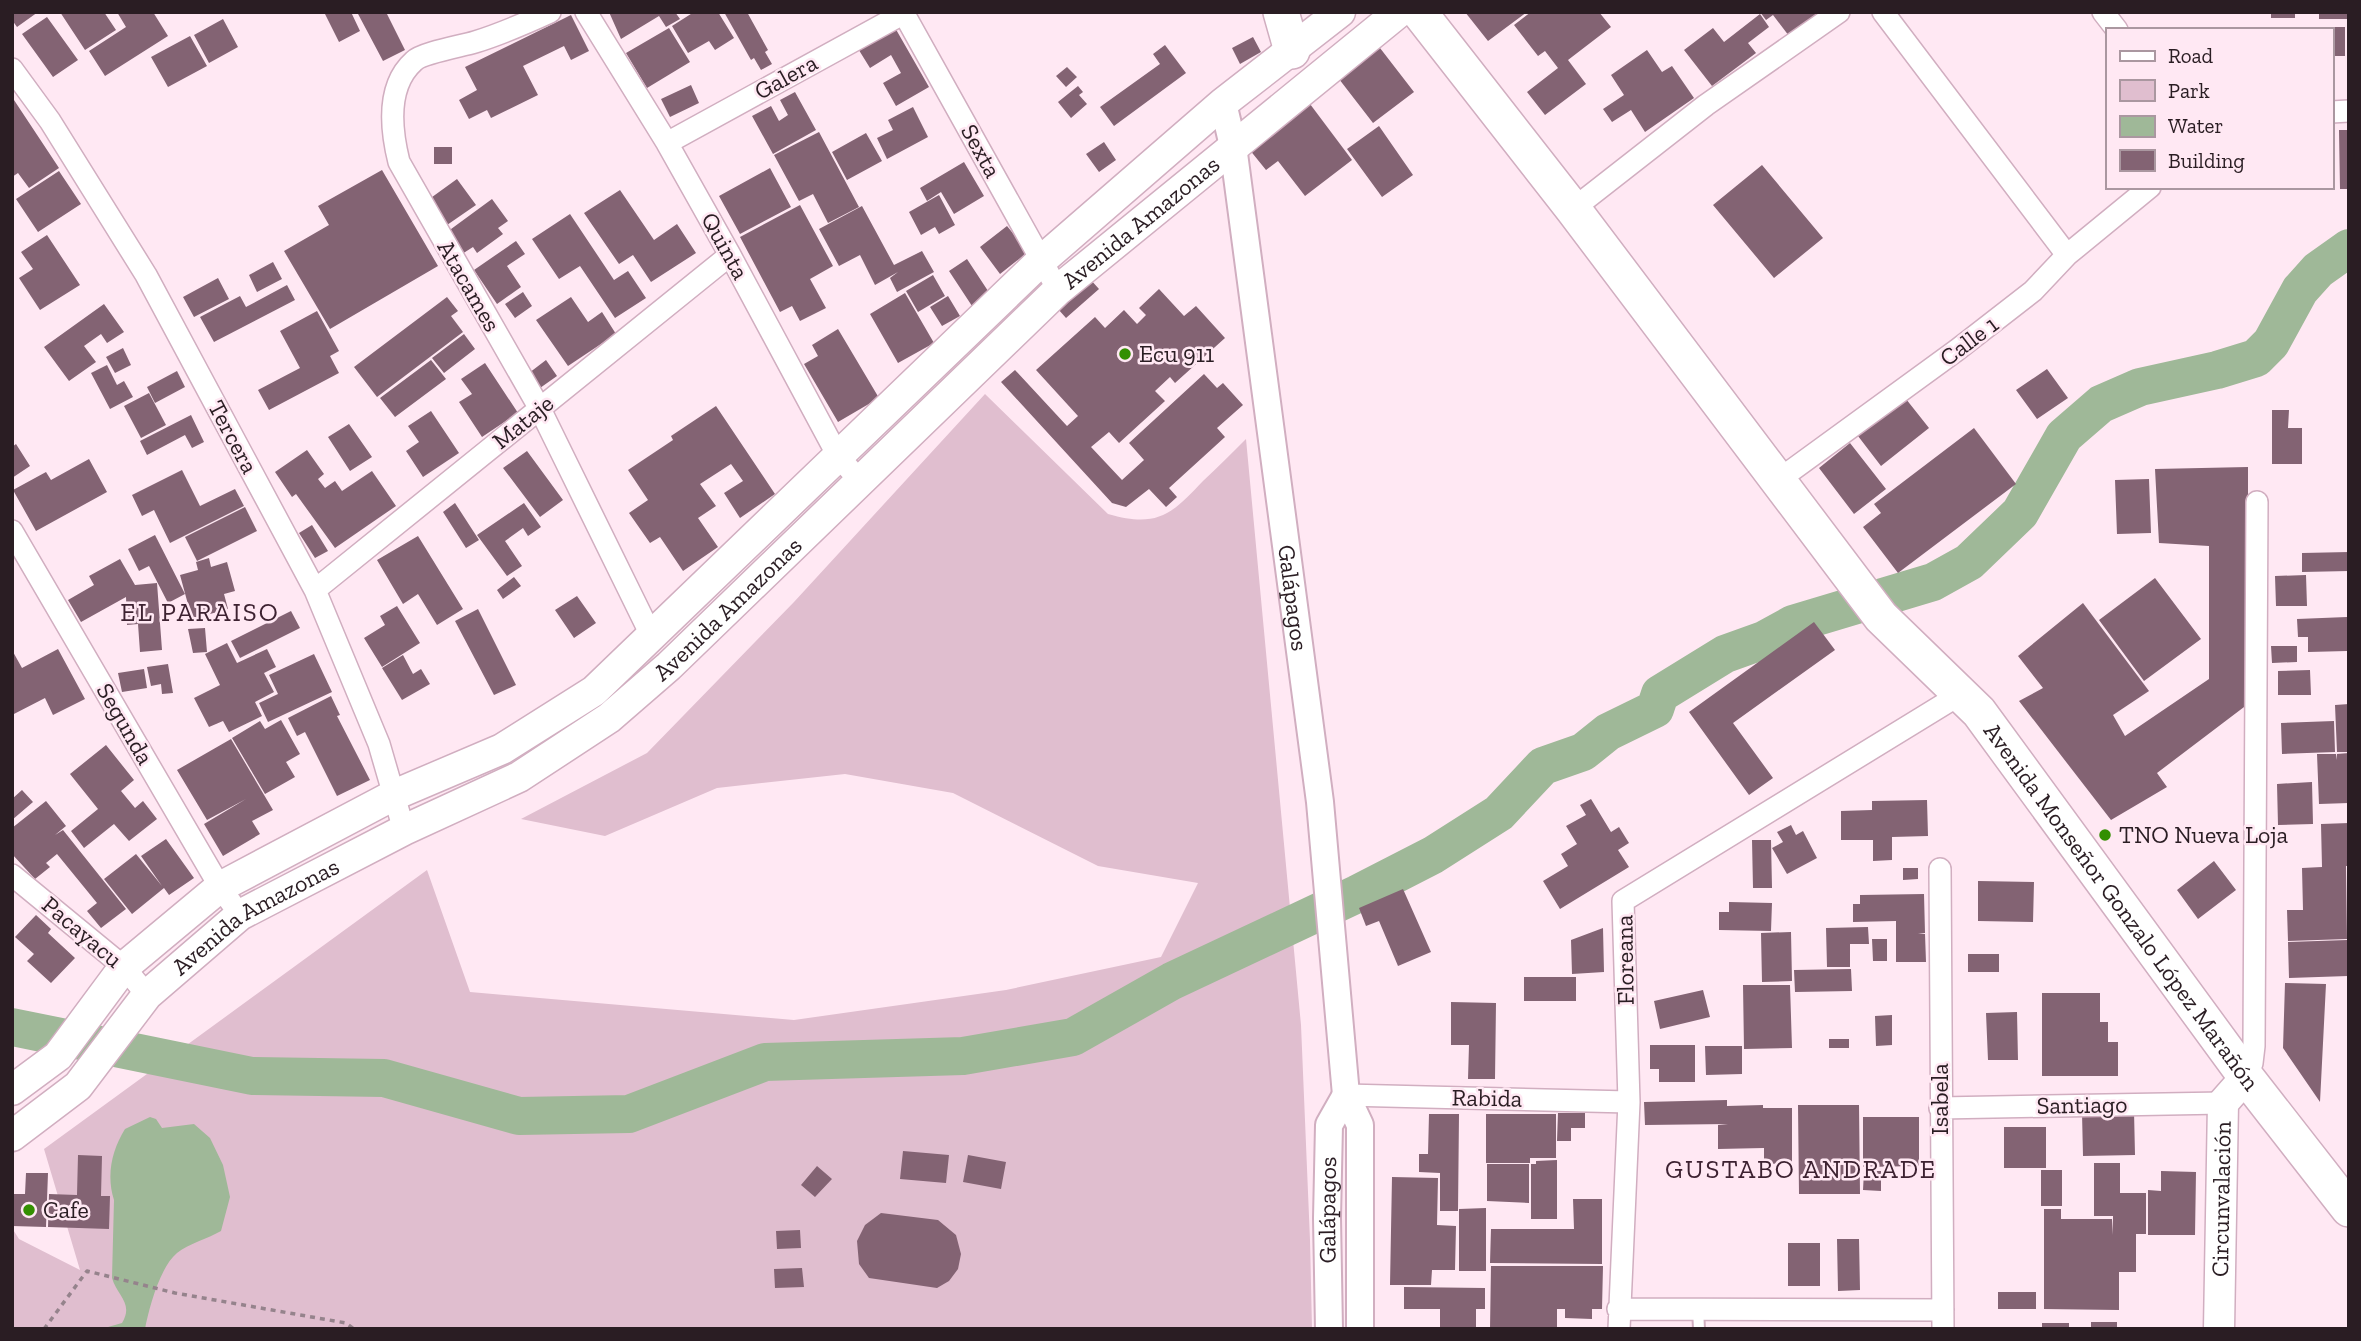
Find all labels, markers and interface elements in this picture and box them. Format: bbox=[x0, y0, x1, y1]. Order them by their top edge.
legend bbox=[2106, 28, 2333, 189]
text: Road bbox=[2168, 43, 2214, 68]
street label: Galera bbox=[749, 47, 823, 106]
text: Park bbox=[2168, 78, 2210, 103]
text: Water bbox=[2168, 113, 2223, 138]
street label: Sexta bbox=[955, 119, 1008, 183]
text: Building bbox=[2168, 148, 2245, 173]
street label: Avenida Amazonas bbox=[1056, 149, 1225, 295]
street label: Quinta bbox=[695, 207, 756, 285]
street label: Atacames bbox=[432, 235, 507, 337]
street label: Calle 1 bbox=[1934, 309, 2004, 372]
place label: Ecu 911 bbox=[1139, 339, 1214, 368]
marker: Ecu 911 bbox=[1117, 346, 1133, 362]
street label: Mataje bbox=[486, 388, 559, 455]
street label: Tercera bbox=[202, 395, 265, 479]
street label: Avenida Amazonas bbox=[648, 531, 808, 687]
street label: Galápagos bbox=[1272, 543, 1315, 653]
district label: EL PARAISO bbox=[120, 596, 280, 628]
street label: Segunda bbox=[91, 678, 160, 770]
street label: Avenida Monseñor Gonzalo López Marañón bbox=[1978, 717, 2266, 1096]
place label: TNO Nueva Loja bbox=[2119, 820, 2288, 849]
marker: TNO Nueva Loja bbox=[2097, 827, 2113, 843]
street label: Avenida Amazonas bbox=[166, 851, 344, 981]
street label: Pacayacu bbox=[36, 890, 129, 974]
street label: Floreana bbox=[1609, 914, 1640, 1005]
street label: Isabela bbox=[1925, 1063, 1954, 1135]
street label: Rabida bbox=[1451, 1082, 1523, 1113]
street label: Santiago bbox=[2036, 1089, 2128, 1120]
street label: Circunvalación bbox=[2205, 1121, 2237, 1277]
district label: GUSTABO ANDRADE bbox=[1665, 1153, 1937, 1185]
street label: Galápagos bbox=[1312, 1156, 1342, 1264]
place label: Cafe bbox=[43, 1195, 89, 1224]
marker: Cafe bbox=[21, 1202, 37, 1218]

